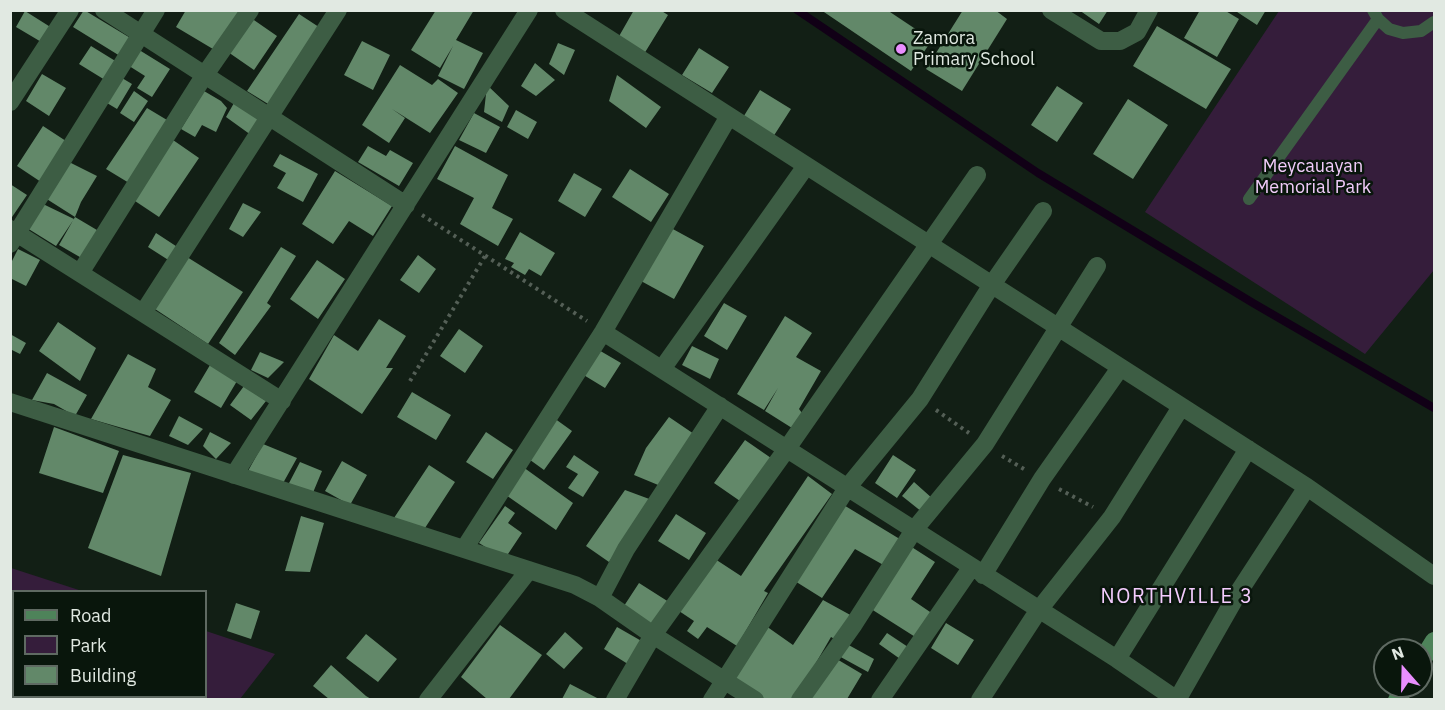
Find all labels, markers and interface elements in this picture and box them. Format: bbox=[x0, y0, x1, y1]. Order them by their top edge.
place label: Zamora Primary School bbox=[913, 28, 1035, 70]
marker: Zamora Primary School bbox=[894, 42, 908, 56]
park label: Meycauayan Memorial Park bbox=[1255, 156, 1371, 198]
district label: NORTHVILLE 3 bbox=[1101, 585, 1253, 609]
legend bbox=[12, 590, 207, 698]
text: Road bbox=[70, 604, 111, 627]
text: Park bbox=[70, 634, 106, 657]
north arrow bbox=[1373, 638, 1433, 698]
text: N bbox=[1389, 642, 1406, 664]
text: Building bbox=[70, 664, 136, 687]

